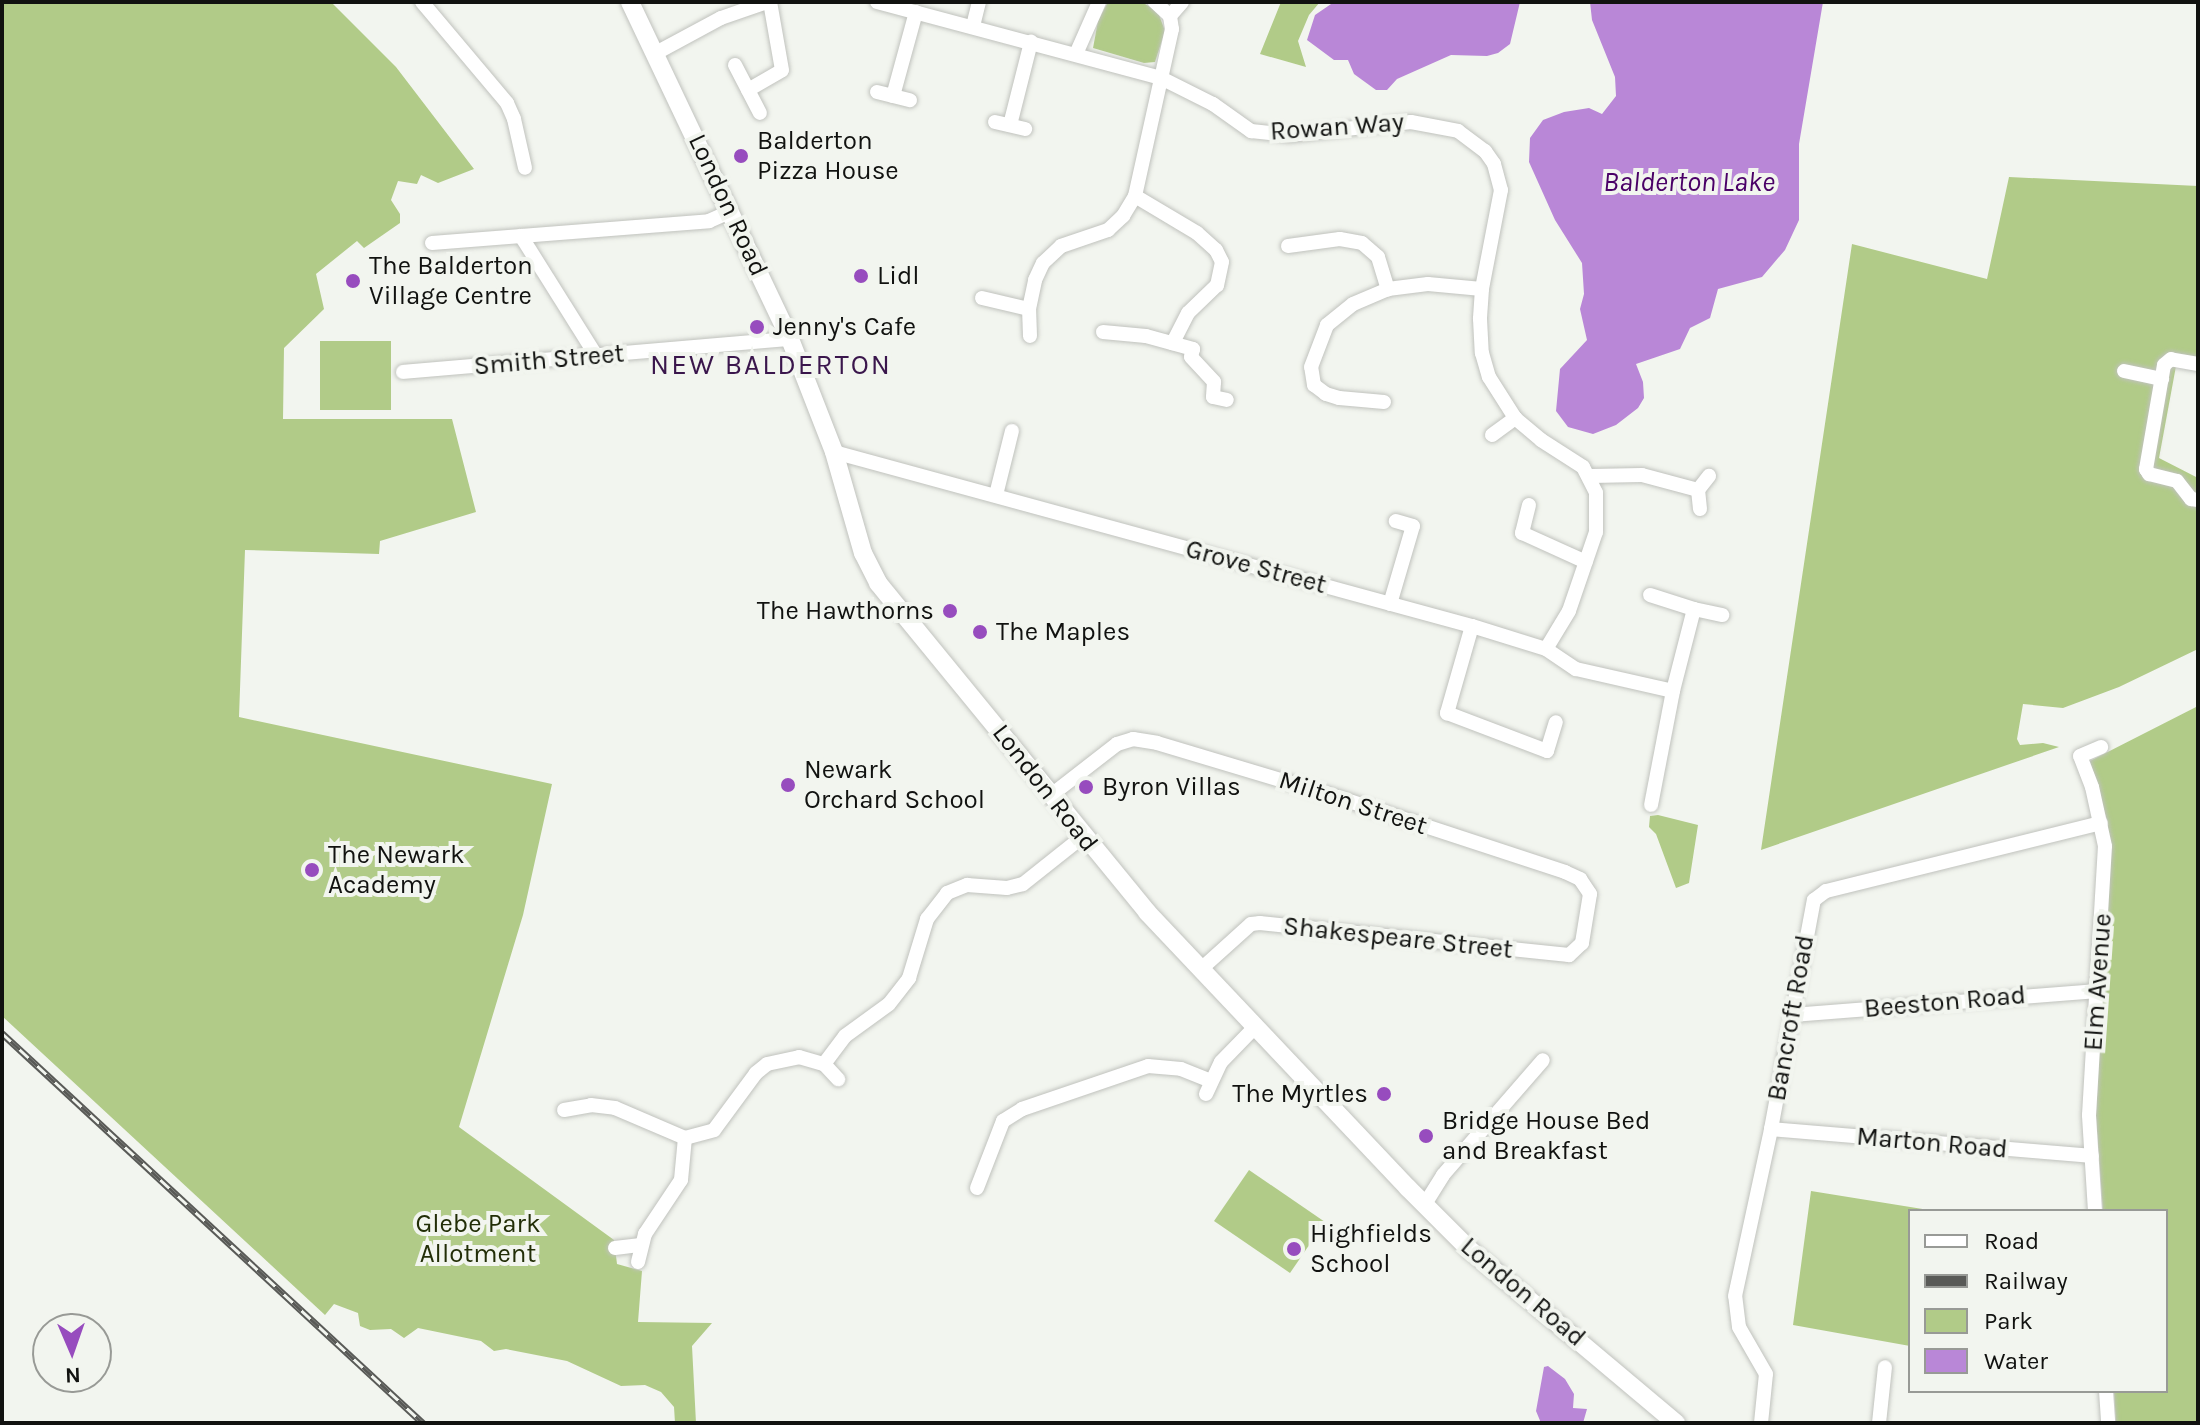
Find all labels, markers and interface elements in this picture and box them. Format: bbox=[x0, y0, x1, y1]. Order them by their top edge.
street label: Rowan Way bbox=[1269, 107, 1405, 147]
place label: Balderton Pizza House bbox=[757, 125, 899, 186]
street label: London Road bbox=[681, 129, 775, 281]
marker: Balderton Pizza House bbox=[732, 147, 750, 165]
water label: Balderton Lake bbox=[1603, 165, 1775, 199]
place label: The Balderton Village Centre bbox=[369, 250, 533, 312]
place label: Lidl bbox=[877, 260, 920, 292]
marker: Lidl bbox=[852, 267, 870, 285]
marker: The Balderton Village Centre bbox=[344, 272, 362, 290]
place label: Jenny's Cafe bbox=[773, 311, 916, 343]
marker: Jenny's Cafe bbox=[748, 318, 766, 336]
street label: Smith Street bbox=[473, 338, 625, 382]
district label: NEW BALDERTON bbox=[650, 348, 892, 382]
street label: Grove Street bbox=[1182, 533, 1330, 601]
place label: The Hawthorns bbox=[757, 595, 934, 627]
marker: The Hawthorns bbox=[941, 602, 959, 620]
place label: The Maples bbox=[996, 616, 1130, 648]
marker: The Maples bbox=[971, 623, 989, 641]
street label: London Road bbox=[985, 718, 1105, 858]
place label: Newark Orchard School bbox=[804, 754, 985, 816]
street label: Milton Street bbox=[1275, 764, 1431, 842]
place label: Byron Villas bbox=[1102, 771, 1241, 803]
marker: Newark Orchard School bbox=[779, 776, 797, 794]
marker: Byron Villas bbox=[1077, 778, 1095, 796]
place label: The Newark Academy bbox=[328, 839, 465, 900]
marker: The Newark Academy bbox=[303, 861, 321, 879]
street label: Shakespeare Street bbox=[1282, 910, 1514, 966]
street label: Elm Avenue bbox=[2078, 912, 2118, 1052]
street label: Bancroft Road bbox=[1761, 933, 1821, 1103]
street label: Beeston Road bbox=[1863, 979, 2027, 1025]
place label: The Myrtles bbox=[1232, 1078, 1368, 1110]
marker: The Myrtles bbox=[1375, 1085, 1393, 1103]
place label: Bridge House Bed and Breakfast bbox=[1442, 1105, 1650, 1166]
street label: Marton Road bbox=[1855, 1121, 2009, 1165]
marker: Bridge House Bed and Breakfast bbox=[1417, 1127, 1435, 1145]
park label: Glebe Park Allotment bbox=[415, 1208, 541, 1270]
legend bbox=[1908, 1209, 2168, 1393]
place label: Highfields School bbox=[1310, 1218, 1432, 1280]
text: Road bbox=[1984, 1227, 2039, 1255]
street label: London Road bbox=[1454, 1231, 1592, 1353]
marker: Highfields School bbox=[1285, 1240, 1303, 1258]
text: Railway bbox=[1984, 1267, 2068, 1295]
text: Park bbox=[1984, 1307, 2033, 1335]
north arrow bbox=[32, 1313, 112, 1393]
text: Water bbox=[1984, 1347, 2048, 1375]
text: N bbox=[64, 1362, 81, 1388]

